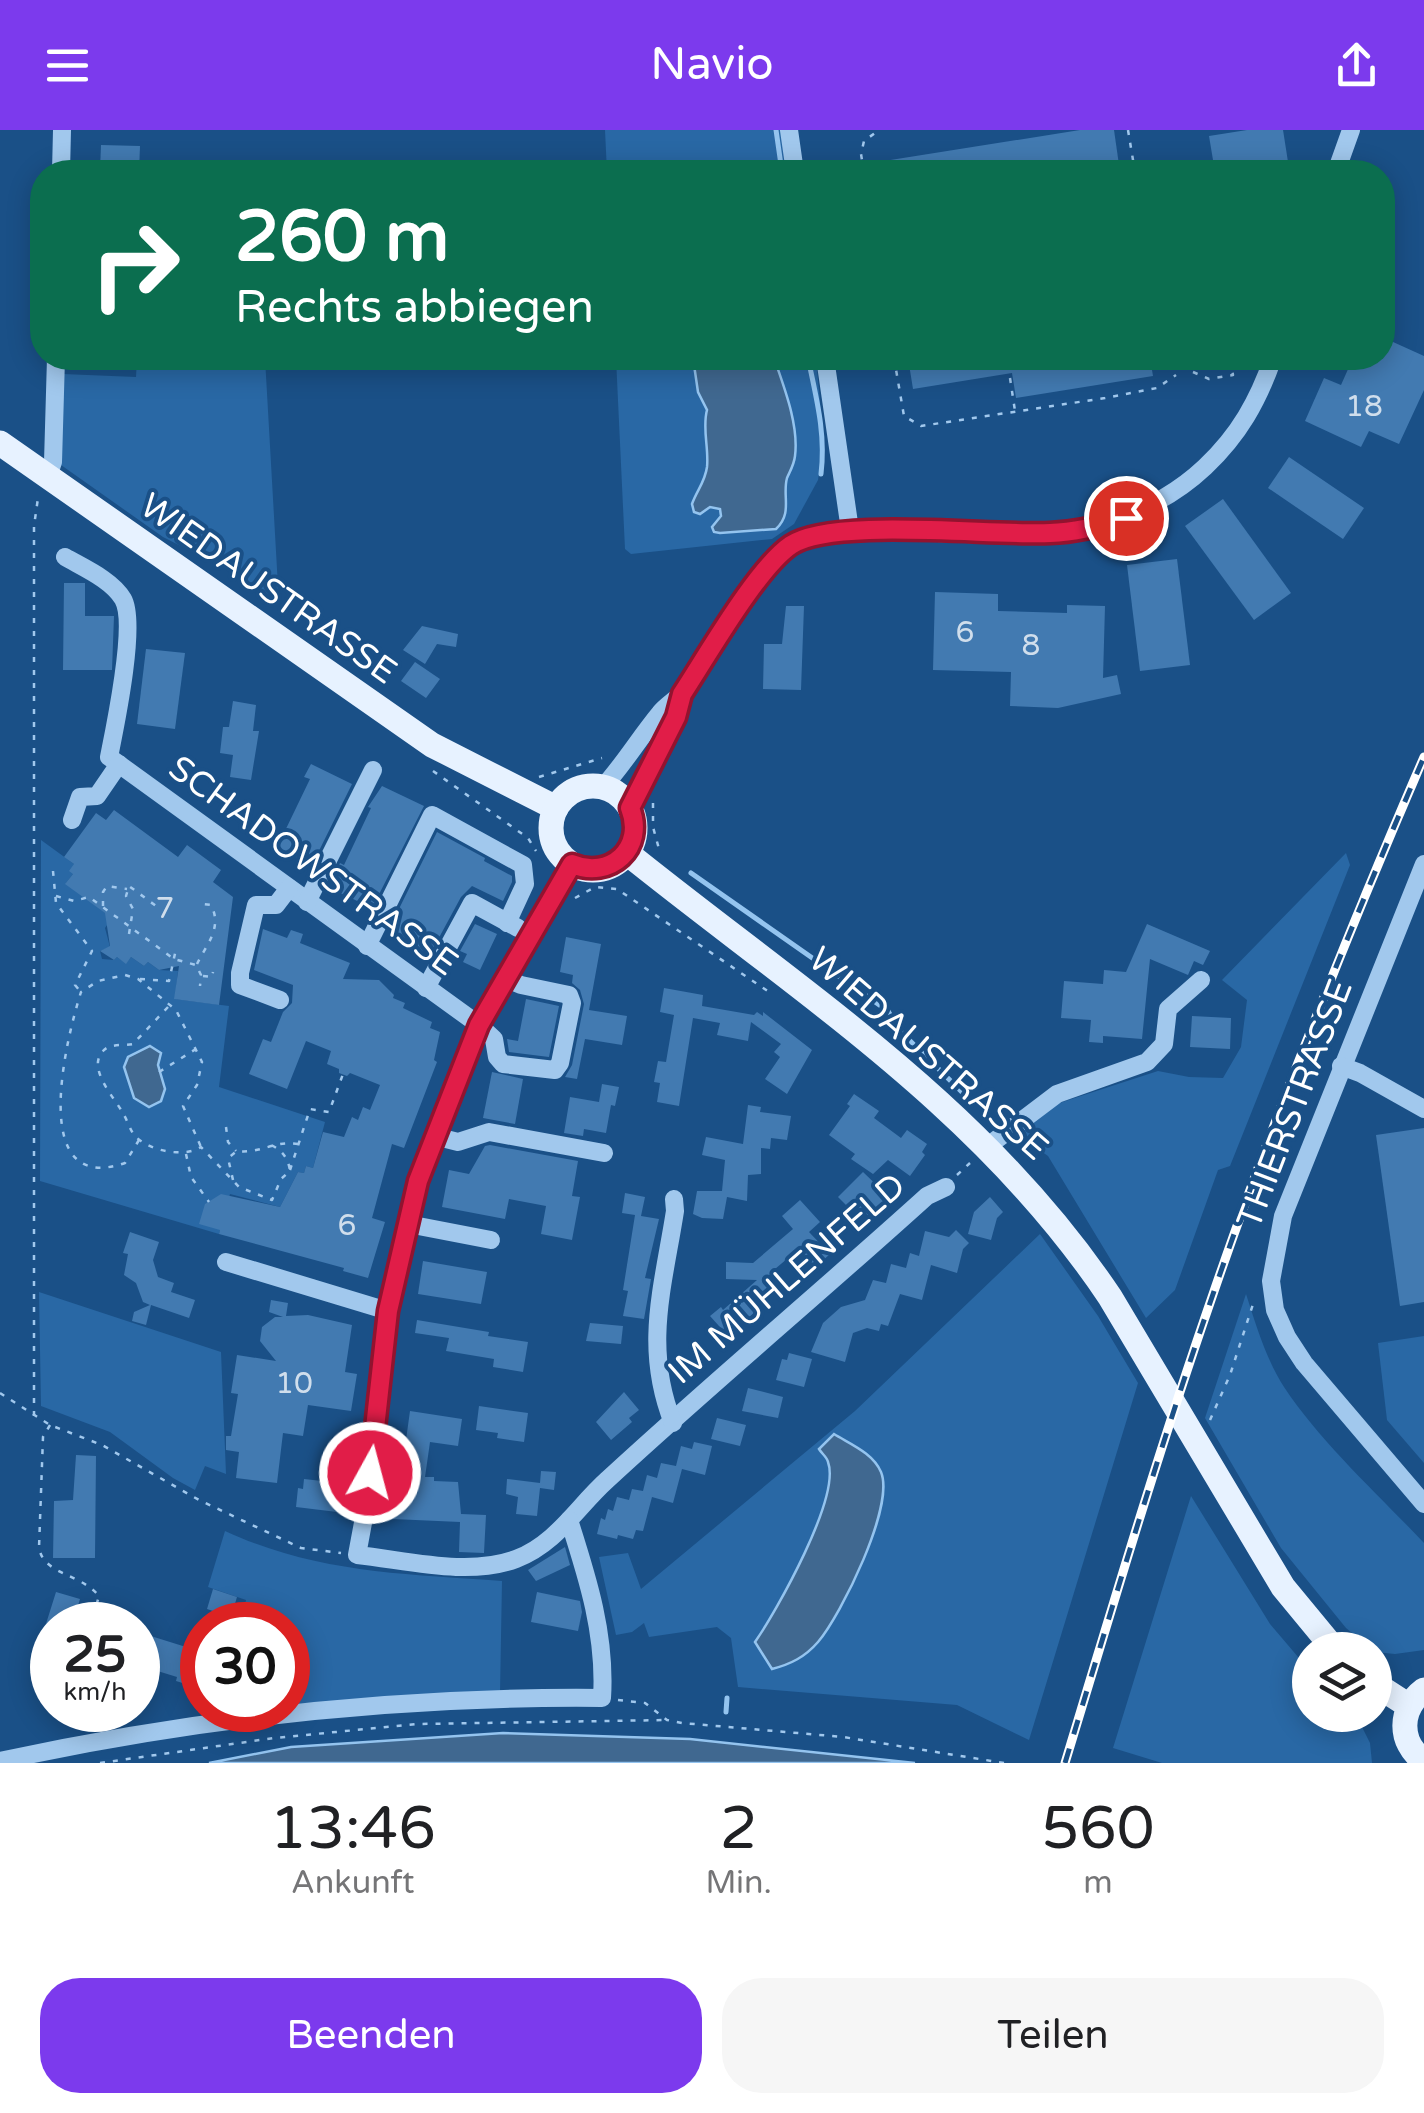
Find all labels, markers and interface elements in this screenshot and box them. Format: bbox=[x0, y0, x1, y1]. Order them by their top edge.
icon: menu bbox=[40, 38, 95, 93]
text: Navio bbox=[650, 38, 774, 92]
icon: share bbox=[1329, 38, 1384, 93]
text: 260 m bbox=[235, 196, 449, 280]
icon: right bbox=[70, 200, 200, 330]
text: Rechts abbiegen bbox=[235, 281, 594, 335]
house number: 18 bbox=[1345, 388, 1383, 425]
pin bbox=[1084, 476, 1169, 561]
street label: WIEDAUSTRASSE bbox=[132, 485, 404, 693]
icon: arrive bbox=[1099, 491, 1154, 546]
house number: 6 bbox=[956, 614, 974, 651]
house number: 8 bbox=[1022, 627, 1040, 664]
street label: SCHADOWSTRASSE bbox=[160, 747, 466, 985]
house number: 7 bbox=[156, 890, 174, 927]
street label: WIEDAUSTRASSE bbox=[800, 939, 1056, 1169]
street label: THIERSTRASSE bbox=[1228, 974, 1362, 1234]
street label: IM MÜHLENFELD bbox=[660, 1165, 914, 1393]
house number: 6 bbox=[338, 1207, 356, 1244]
house number: 10 bbox=[275, 1365, 313, 1402]
position arrow bbox=[318, 1421, 422, 1525]
speed limit sign: 30 bbox=[180, 1602, 310, 1732]
text: 25 bbox=[64, 1625, 126, 1685]
map controls bbox=[1292, 1632, 1392, 1732]
button: layers bbox=[1292, 1632, 1392, 1732]
text: km/h bbox=[64, 1677, 126, 1707]
text: 13:46 bbox=[270, 1793, 436, 1865]
text: 2 bbox=[720, 1793, 757, 1865]
text: 560 bbox=[1041, 1793, 1154, 1865]
text: Ankunft bbox=[291, 1864, 414, 1902]
text: Min. bbox=[705, 1864, 772, 1902]
text: m bbox=[1083, 1864, 1113, 1902]
button: Beenden bbox=[40, 1978, 702, 2093]
button: Teilen bbox=[722, 1978, 1384, 2093]

